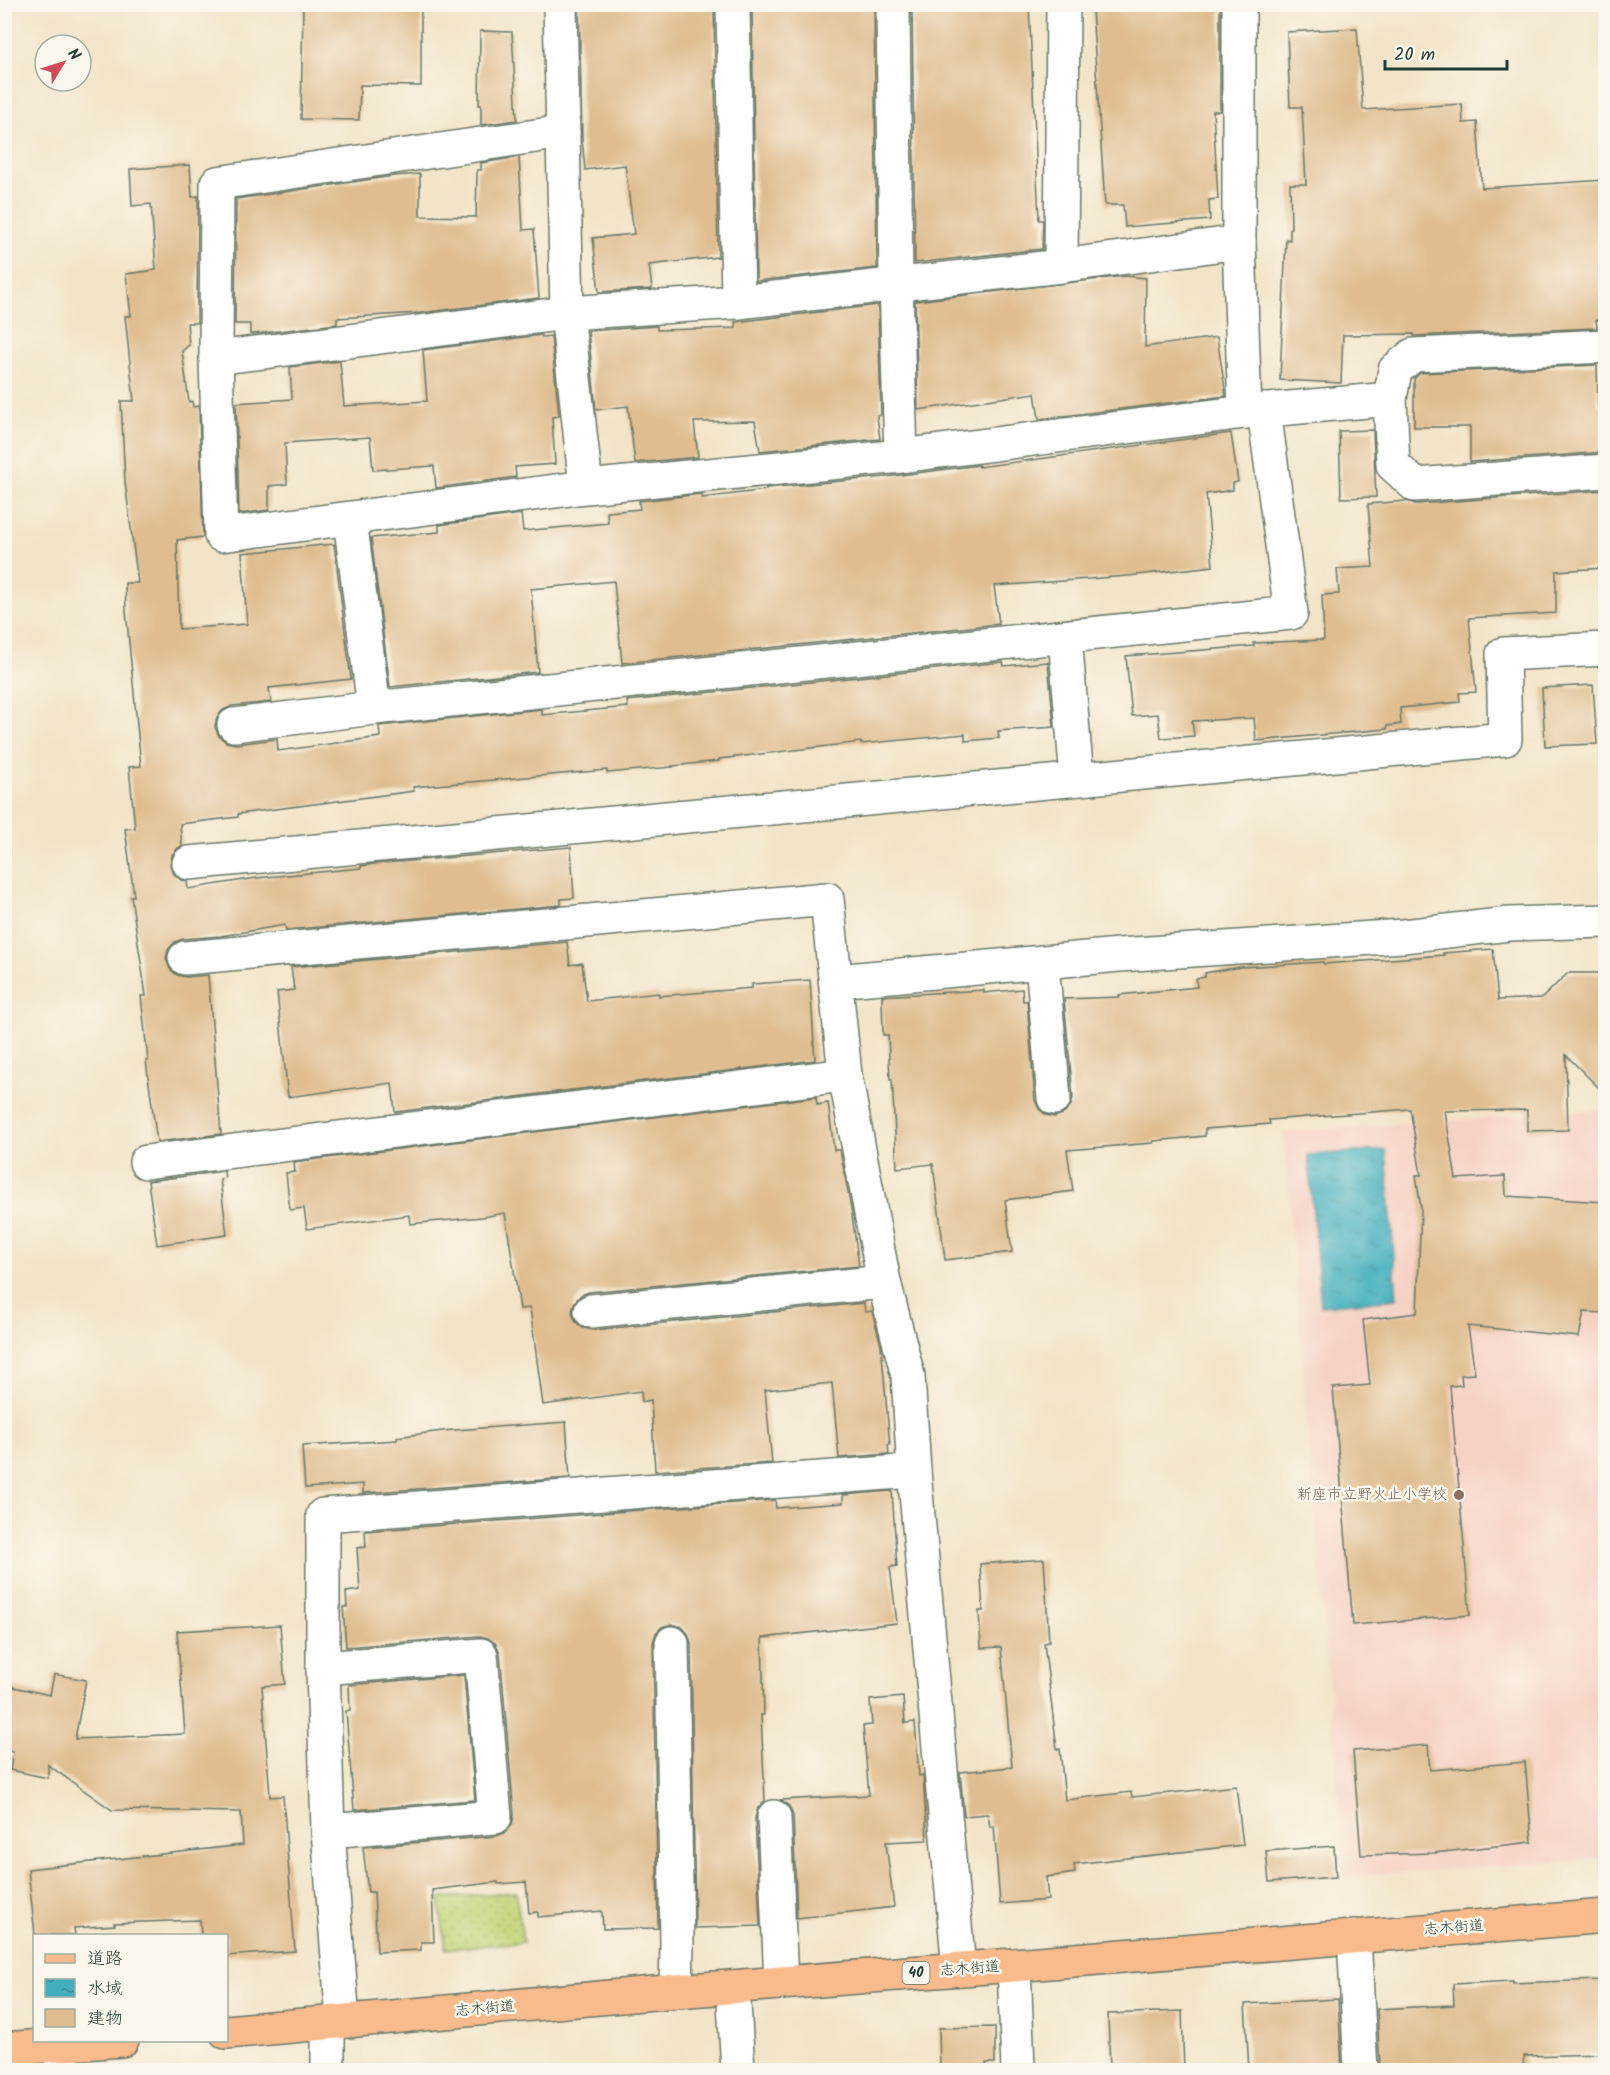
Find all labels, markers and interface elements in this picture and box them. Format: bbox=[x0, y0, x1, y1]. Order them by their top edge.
north arrow bbox=[33, 33, 93, 93]
scale bar bbox=[1385, 33, 1506, 71]
text: 20 m bbox=[1394, 41, 1435, 70]
text: N bbox=[61, 43, 87, 66]
place label: 新座市立野火止小学校 bbox=[1297, 1483, 1447, 1507]
marker: 新座市立野火止小学校 bbox=[1452, 1488, 1466, 1502]
street label: 志木街道 bbox=[1423, 1914, 1485, 1942]
legend bbox=[33, 1934, 228, 2042]
text: 道路 bbox=[87, 1945, 123, 1974]
street label: 志木街道 bbox=[939, 1955, 1001, 1983]
road number: 40 bbox=[902, 1962, 930, 1984]
text: 水域 bbox=[87, 1975, 123, 2004]
street label: 志木街道 bbox=[454, 1994, 516, 2024]
text: 建物 bbox=[87, 2005, 123, 2034]

